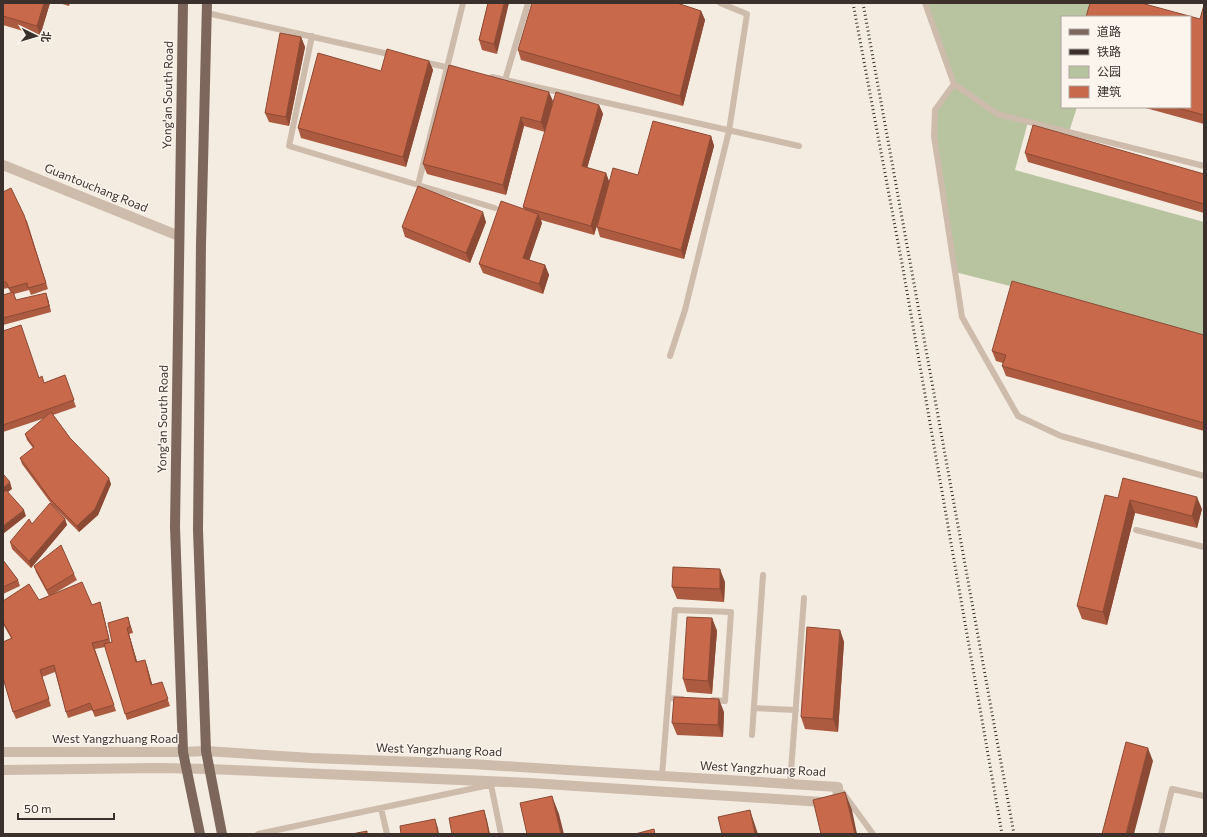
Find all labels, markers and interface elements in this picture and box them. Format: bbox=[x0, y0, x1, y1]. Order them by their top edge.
north arrow bbox=[16, 16, 56, 56]
legend bbox=[1061, 16, 1191, 108]
text: 道路 bbox=[1097, 24, 1121, 38]
text: 北 bbox=[40, 31, 53, 43]
street label: Yong'an South Road bbox=[159, 41, 175, 149]
text: 铁路 bbox=[1097, 44, 1121, 58]
text: 公园 bbox=[1097, 64, 1121, 78]
text: 建筑 bbox=[1097, 84, 1121, 98]
street label: Guantouchang Road bbox=[43, 160, 150, 214]
street label: Yong'an South Road bbox=[154, 365, 170, 473]
street label: West Yangzhuang Road bbox=[52, 731, 178, 745]
street label: West Yangzhuang Road bbox=[376, 740, 502, 758]
street label: West Yangzhuang Road bbox=[700, 758, 826, 778]
scale bar bbox=[18, 795, 114, 821]
text: 50 m bbox=[24, 801, 52, 815]

